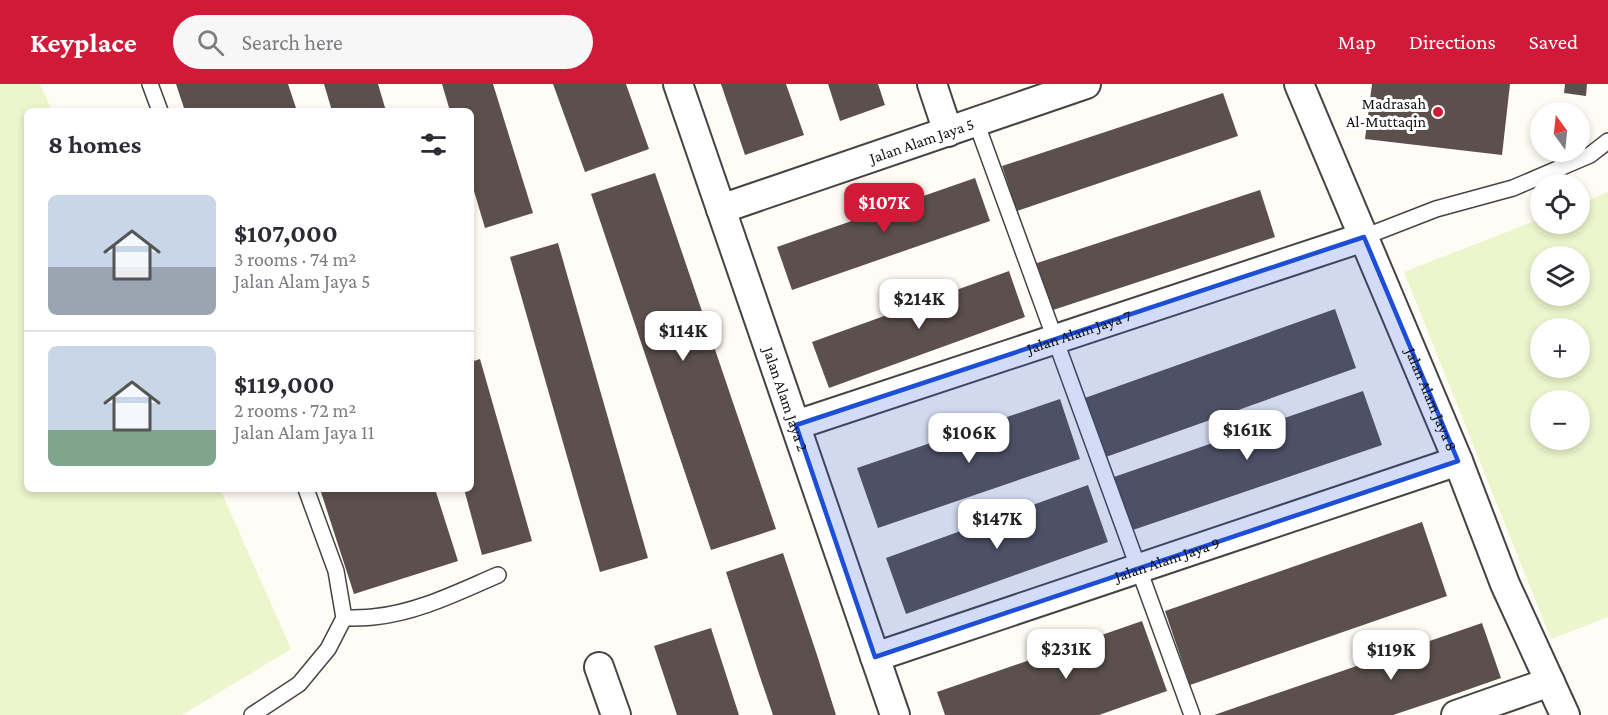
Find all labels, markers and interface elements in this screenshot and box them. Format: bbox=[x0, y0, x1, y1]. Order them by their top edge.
search box bbox=[173, 15, 593, 69]
icon: search bbox=[194, 26, 227, 59]
text: Keyplace bbox=[30, 27, 137, 58]
text: Search here bbox=[242, 30, 343, 55]
text: Map bbox=[1338, 30, 1376, 54]
text: Directions bbox=[1409, 30, 1496, 54]
text: Saved bbox=[1529, 30, 1578, 54]
place label: Madrasah Al-Muttaqin bbox=[1346, 95, 1426, 131]
north arrow bbox=[1530, 102, 1590, 162]
map controls bbox=[1530, 102, 1590, 450]
marker: Madrasah Al-Muttaqin bbox=[1431, 105, 1445, 119]
street label: Jalan Alam Jaya 5 bbox=[865, 115, 976, 168]
icon: filters bbox=[417, 128, 450, 161]
text: 8 homes bbox=[48, 130, 141, 159]
button: locate bbox=[1530, 174, 1590, 234]
pin: $107K bbox=[842, 183, 926, 234]
text: $107K bbox=[858, 191, 910, 213]
icon: home bbox=[96, 219, 168, 291]
text: $107,000 bbox=[234, 219, 338, 248]
button: layers bbox=[1530, 246, 1590, 306]
text: 3 rooms · 74 m² bbox=[234, 248, 356, 270]
text: Jalan Alam Jaya 5 bbox=[234, 270, 370, 292]
pin: $214K bbox=[877, 279, 961, 330]
text: $214K bbox=[893, 287, 945, 309]
street label: Jalan Alam Jaya 7 bbox=[1023, 306, 1134, 358]
pin: $114K bbox=[641, 311, 725, 362]
button: + bbox=[1530, 318, 1590, 378]
text: $114K bbox=[659, 319, 707, 341]
street label: Jalan Alam Jaya 2 bbox=[759, 343, 812, 454]
street label: Jalan Alam Jaya 8 bbox=[1401, 343, 1461, 453]
icon: home bbox=[96, 370, 168, 442]
text: $119,000 bbox=[234, 370, 334, 399]
button: − bbox=[1530, 390, 1590, 450]
text: 2 rooms · 72 m² bbox=[234, 399, 356, 421]
pin: $161K bbox=[1205, 410, 1289, 461]
pin: $106K bbox=[927, 413, 1011, 464]
text: $161K bbox=[1223, 418, 1271, 440]
text: Jalan Alam Jaya 11 bbox=[234, 421, 374, 443]
text: $106K bbox=[942, 421, 996, 443]
pin: $147K bbox=[955, 499, 1039, 550]
text: $147K bbox=[972, 507, 1022, 529]
street label: Jalan Alam Jaya 9 bbox=[1110, 533, 1222, 586]
pin: $231K bbox=[1024, 629, 1108, 680]
pin: $119K bbox=[1349, 630, 1433, 681]
text: $231K bbox=[1041, 637, 1091, 659]
text: $119K bbox=[1367, 638, 1415, 660]

